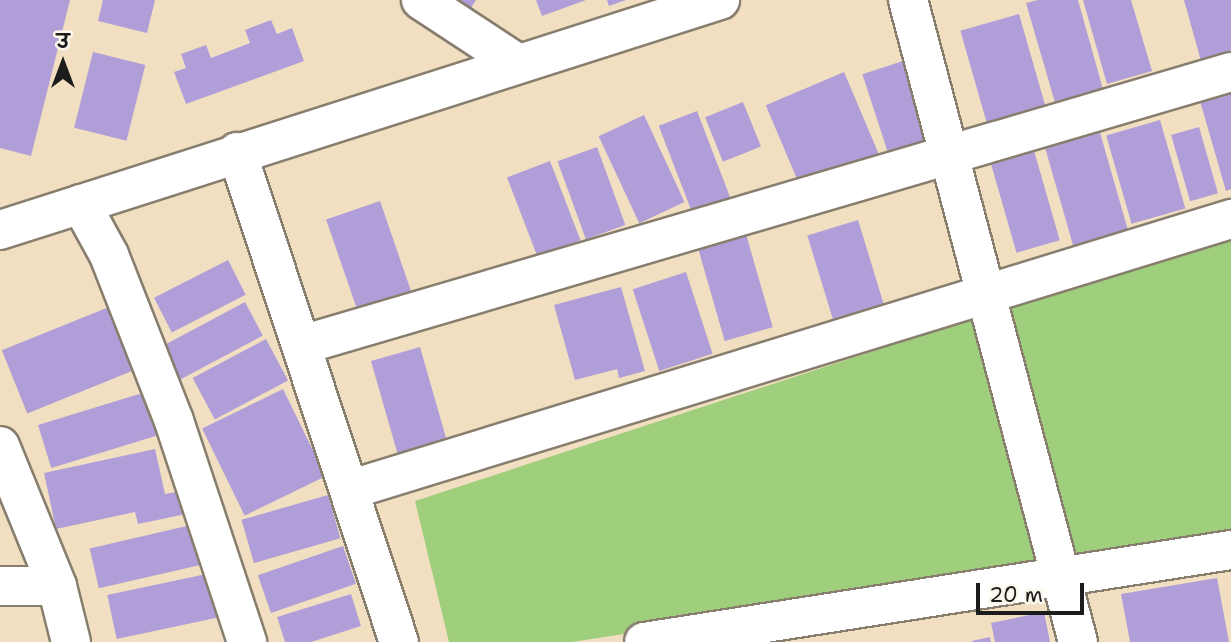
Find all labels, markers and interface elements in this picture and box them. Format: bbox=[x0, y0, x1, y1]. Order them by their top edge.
north arrow bbox=[28, 28, 98, 98]
text: उ bbox=[57, 29, 69, 54]
scale bar bbox=[979, 568, 1088, 612]
text: 20 m bbox=[989, 581, 1043, 609]

